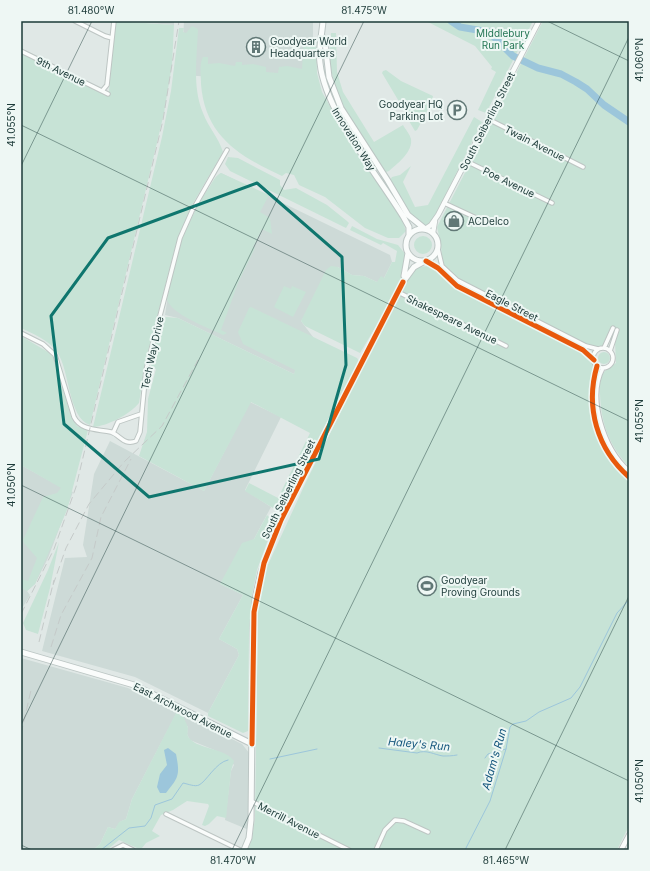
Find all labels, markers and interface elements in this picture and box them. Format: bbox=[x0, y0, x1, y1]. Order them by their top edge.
text: 81.480°W bbox=[68, 4, 114, 16]
text: 81.475°W bbox=[341, 4, 387, 16]
park label: MIddlebury Run Park bbox=[476, 27, 530, 51]
place label: Goodyear World Headquarters bbox=[270, 35, 347, 59]
building icon: Goodyear World Headquarters bbox=[245, 36, 267, 58]
text: 41.060°N bbox=[633, 38, 645, 82]
street label: 9th Avenue bbox=[34, 54, 88, 88]
street label: South Seiberling Street bbox=[457, 69, 517, 172]
place label: Goodyear HQ Parking Lot bbox=[379, 98, 444, 122]
parking icon: Goodyear HQ Parking Lot bbox=[446, 99, 468, 121]
text: 41.055°N bbox=[5, 103, 17, 147]
street label: Innovation Way bbox=[330, 105, 378, 173]
street label: Twain Avenue bbox=[503, 123, 567, 163]
street label: Poe Avenue bbox=[481, 164, 537, 200]
shop icon: ACDelco bbox=[443, 210, 465, 232]
place label: ACDelco bbox=[468, 215, 509, 227]
street label: Eagle Street bbox=[484, 287, 541, 324]
street label: Shakespeare Avenue bbox=[405, 292, 499, 346]
street label: Tech Way Drive bbox=[138, 315, 166, 390]
text: 41.055°N bbox=[633, 399, 645, 443]
street label: South Seiberling Street bbox=[259, 437, 318, 541]
text: 41.050°N bbox=[5, 463, 17, 507]
place label: Goodyear Proving Grounds bbox=[441, 574, 520, 598]
sports icon: Goodyear Proving Grounds bbox=[416, 575, 438, 597]
street label: East Archwood Avenue bbox=[132, 680, 235, 740]
water label: Adam's Run bbox=[478, 726, 510, 792]
water label: Haley's Run bbox=[387, 734, 451, 754]
text: 41.050°N bbox=[633, 759, 645, 803]
street label: Merrill Avenue bbox=[256, 799, 322, 841]
text: 81.470°W bbox=[210, 854, 256, 866]
text: 81.465°W bbox=[483, 854, 529, 866]

